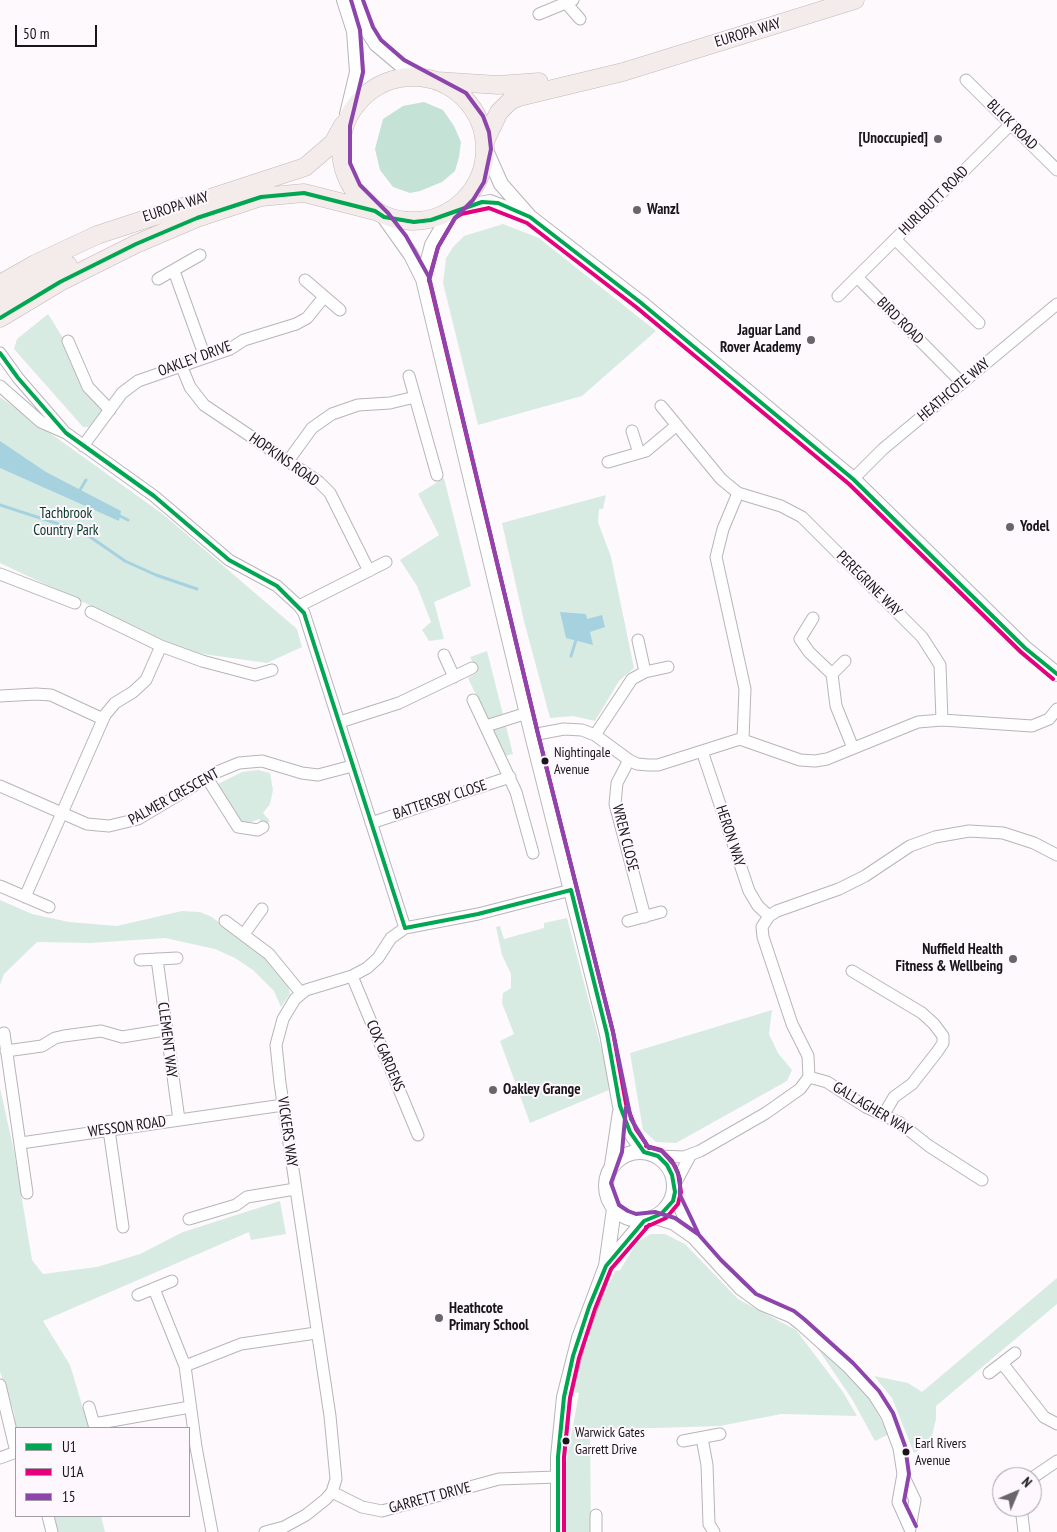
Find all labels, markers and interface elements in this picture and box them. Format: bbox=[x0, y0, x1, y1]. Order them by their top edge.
street label: EUROPA WAY bbox=[713, 14, 783, 52]
scale bar bbox=[18, 15, 100, 47]
text: 50 m bbox=[23, 24, 49, 43]
street label: BLICK ROAD bbox=[983, 96, 1041, 154]
place label: [Unoccupied] bbox=[858, 130, 928, 148]
marker: [Unoccupied] bbox=[932, 133, 944, 145]
street label: HURLBUTT ROAD bbox=[896, 163, 972, 239]
street label: EUROPA WAY bbox=[141, 188, 211, 226]
place label: Wanzl bbox=[647, 201, 679, 219]
marker: Wanzl bbox=[631, 204, 643, 216]
street label: BIRD ROAD bbox=[873, 294, 927, 348]
place label: Jaguar Land Rover Academy bbox=[720, 322, 801, 357]
marker: Jaguar Land Rover Academy bbox=[805, 334, 817, 346]
street label: OAKLEY DRIVE bbox=[156, 337, 234, 381]
street label: HEATHCOTE WAY bbox=[914, 355, 994, 425]
street label: HOPKINS ROAD bbox=[246, 429, 322, 491]
park label: Tachbrook Country Park bbox=[33, 505, 99, 540]
place label: Yodel bbox=[1020, 518, 1049, 536]
marker: Yodel bbox=[1004, 521, 1016, 533]
street label: PEREGRINE WAY bbox=[832, 547, 906, 621]
place label: Nightingale Avenue bbox=[554, 745, 611, 778]
marker: Nightingale Avenue bbox=[540, 756, 550, 766]
street label: PALMER CRESCENT bbox=[126, 765, 222, 829]
street label: BATTERSBY CLOSE bbox=[391, 776, 489, 824]
street label: WREN CLOSE bbox=[608, 803, 642, 873]
street label: HERON WAY bbox=[712, 803, 748, 869]
place label: Nuffield Health Fitness & Wellbeing bbox=[895, 941, 1003, 976]
marker: Nuffield Health Fitness & Wellbeing bbox=[1007, 953, 1019, 965]
street label: CLEMENT WAY bbox=[153, 1001, 181, 1079]
street label: COX GARDENS bbox=[362, 1018, 408, 1094]
street label: GALLAGHER WAY bbox=[829, 1078, 915, 1140]
place label: Oakley Grange bbox=[503, 1081, 581, 1099]
marker: Oakley Grange bbox=[487, 1084, 499, 1096]
street label: VICKERS WAY bbox=[273, 1096, 301, 1168]
street label: WESSON ROAD bbox=[87, 1113, 167, 1141]
place label: Heathcote Primary School bbox=[449, 1300, 529, 1335]
marker: Heathcote Primary School bbox=[433, 1312, 445, 1324]
place label: Warwick Gates Garrett Drive bbox=[575, 1425, 645, 1458]
legend bbox=[15, 1427, 190, 1517]
marker: Warwick Gates Garrett Drive bbox=[561, 1436, 571, 1446]
place label: Earl Rivers Avenue bbox=[915, 1436, 966, 1468]
text: U1 bbox=[62, 1437, 77, 1456]
marker: Earl Rivers Avenue bbox=[901, 1447, 911, 1457]
text: U1A bbox=[62, 1462, 84, 1481]
north arrow bbox=[992, 1467, 1042, 1517]
text: N bbox=[1018, 1473, 1036, 1491]
street label: GARRETT DRIVE bbox=[387, 1478, 473, 1518]
text: 15 bbox=[62, 1487, 76, 1506]

